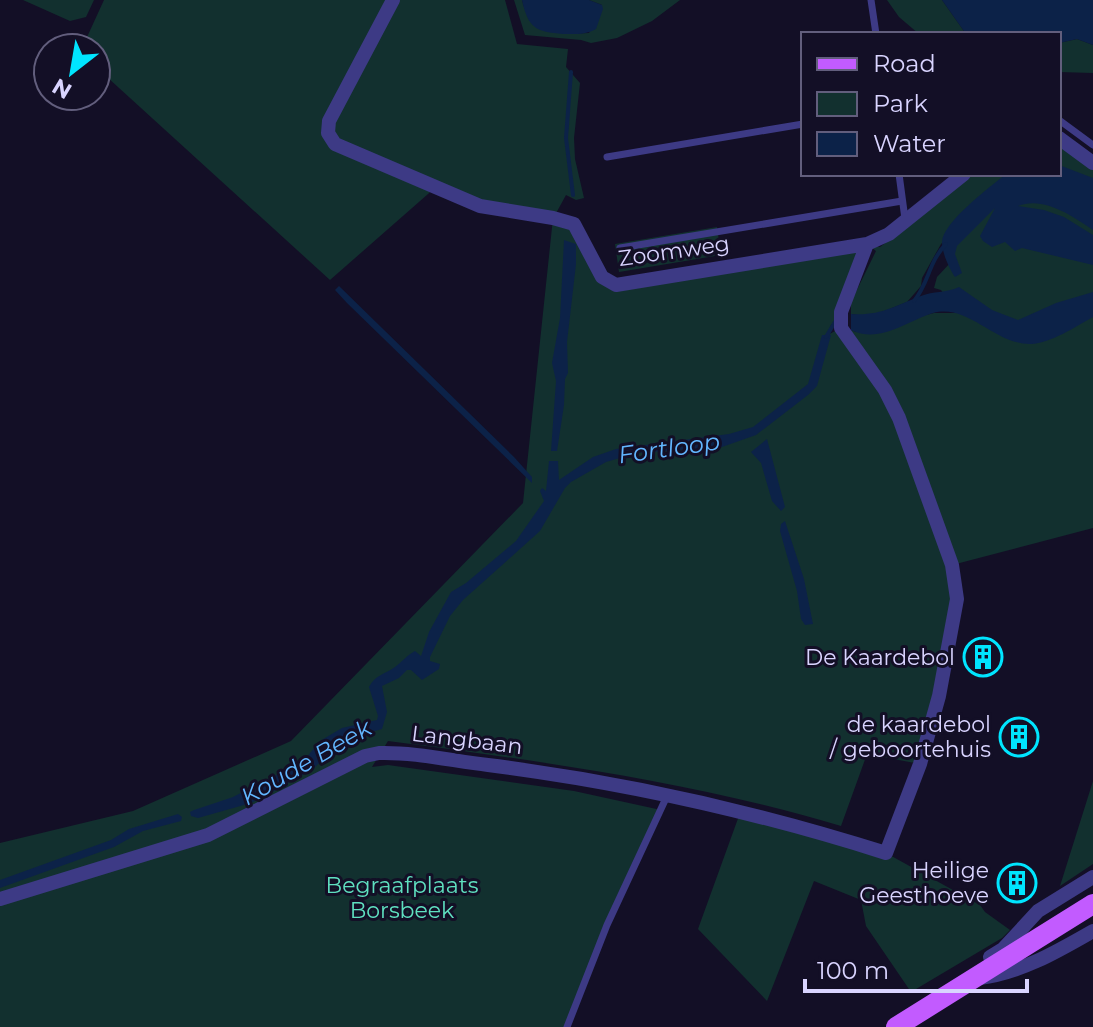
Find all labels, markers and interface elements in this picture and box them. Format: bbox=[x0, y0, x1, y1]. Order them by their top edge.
north arrow bbox=[32, 32, 112, 112]
legend bbox=[801, 32, 1061, 176]
text: Road bbox=[873, 49, 936, 78]
text: N bbox=[47, 73, 77, 105]
text: Park bbox=[873, 89, 928, 118]
text: Water bbox=[873, 129, 946, 158]
street label: Zoomweg bbox=[617, 230, 731, 272]
water label: Fortloop bbox=[616, 427, 722, 469]
building icon: De Kaardebol bbox=[962, 636, 1004, 678]
place label: De Kaardebol bbox=[805, 644, 955, 671]
place label: de kaardebol / geboortehuis bbox=[829, 711, 991, 763]
water label: Koude Beek bbox=[235, 712, 378, 811]
building icon: de kaardebol / geboortehuis bbox=[998, 716, 1040, 758]
street label: Langbaan bbox=[410, 720, 524, 760]
place label: Heilige Geesthoeve bbox=[859, 857, 989, 909]
building icon: Heilige Geesthoeve bbox=[996, 862, 1038, 904]
park label: Begraafplaats Borsbeek bbox=[326, 872, 479, 924]
scale bar bbox=[805, 943, 1027, 993]
text: 100 m bbox=[817, 956, 889, 985]

